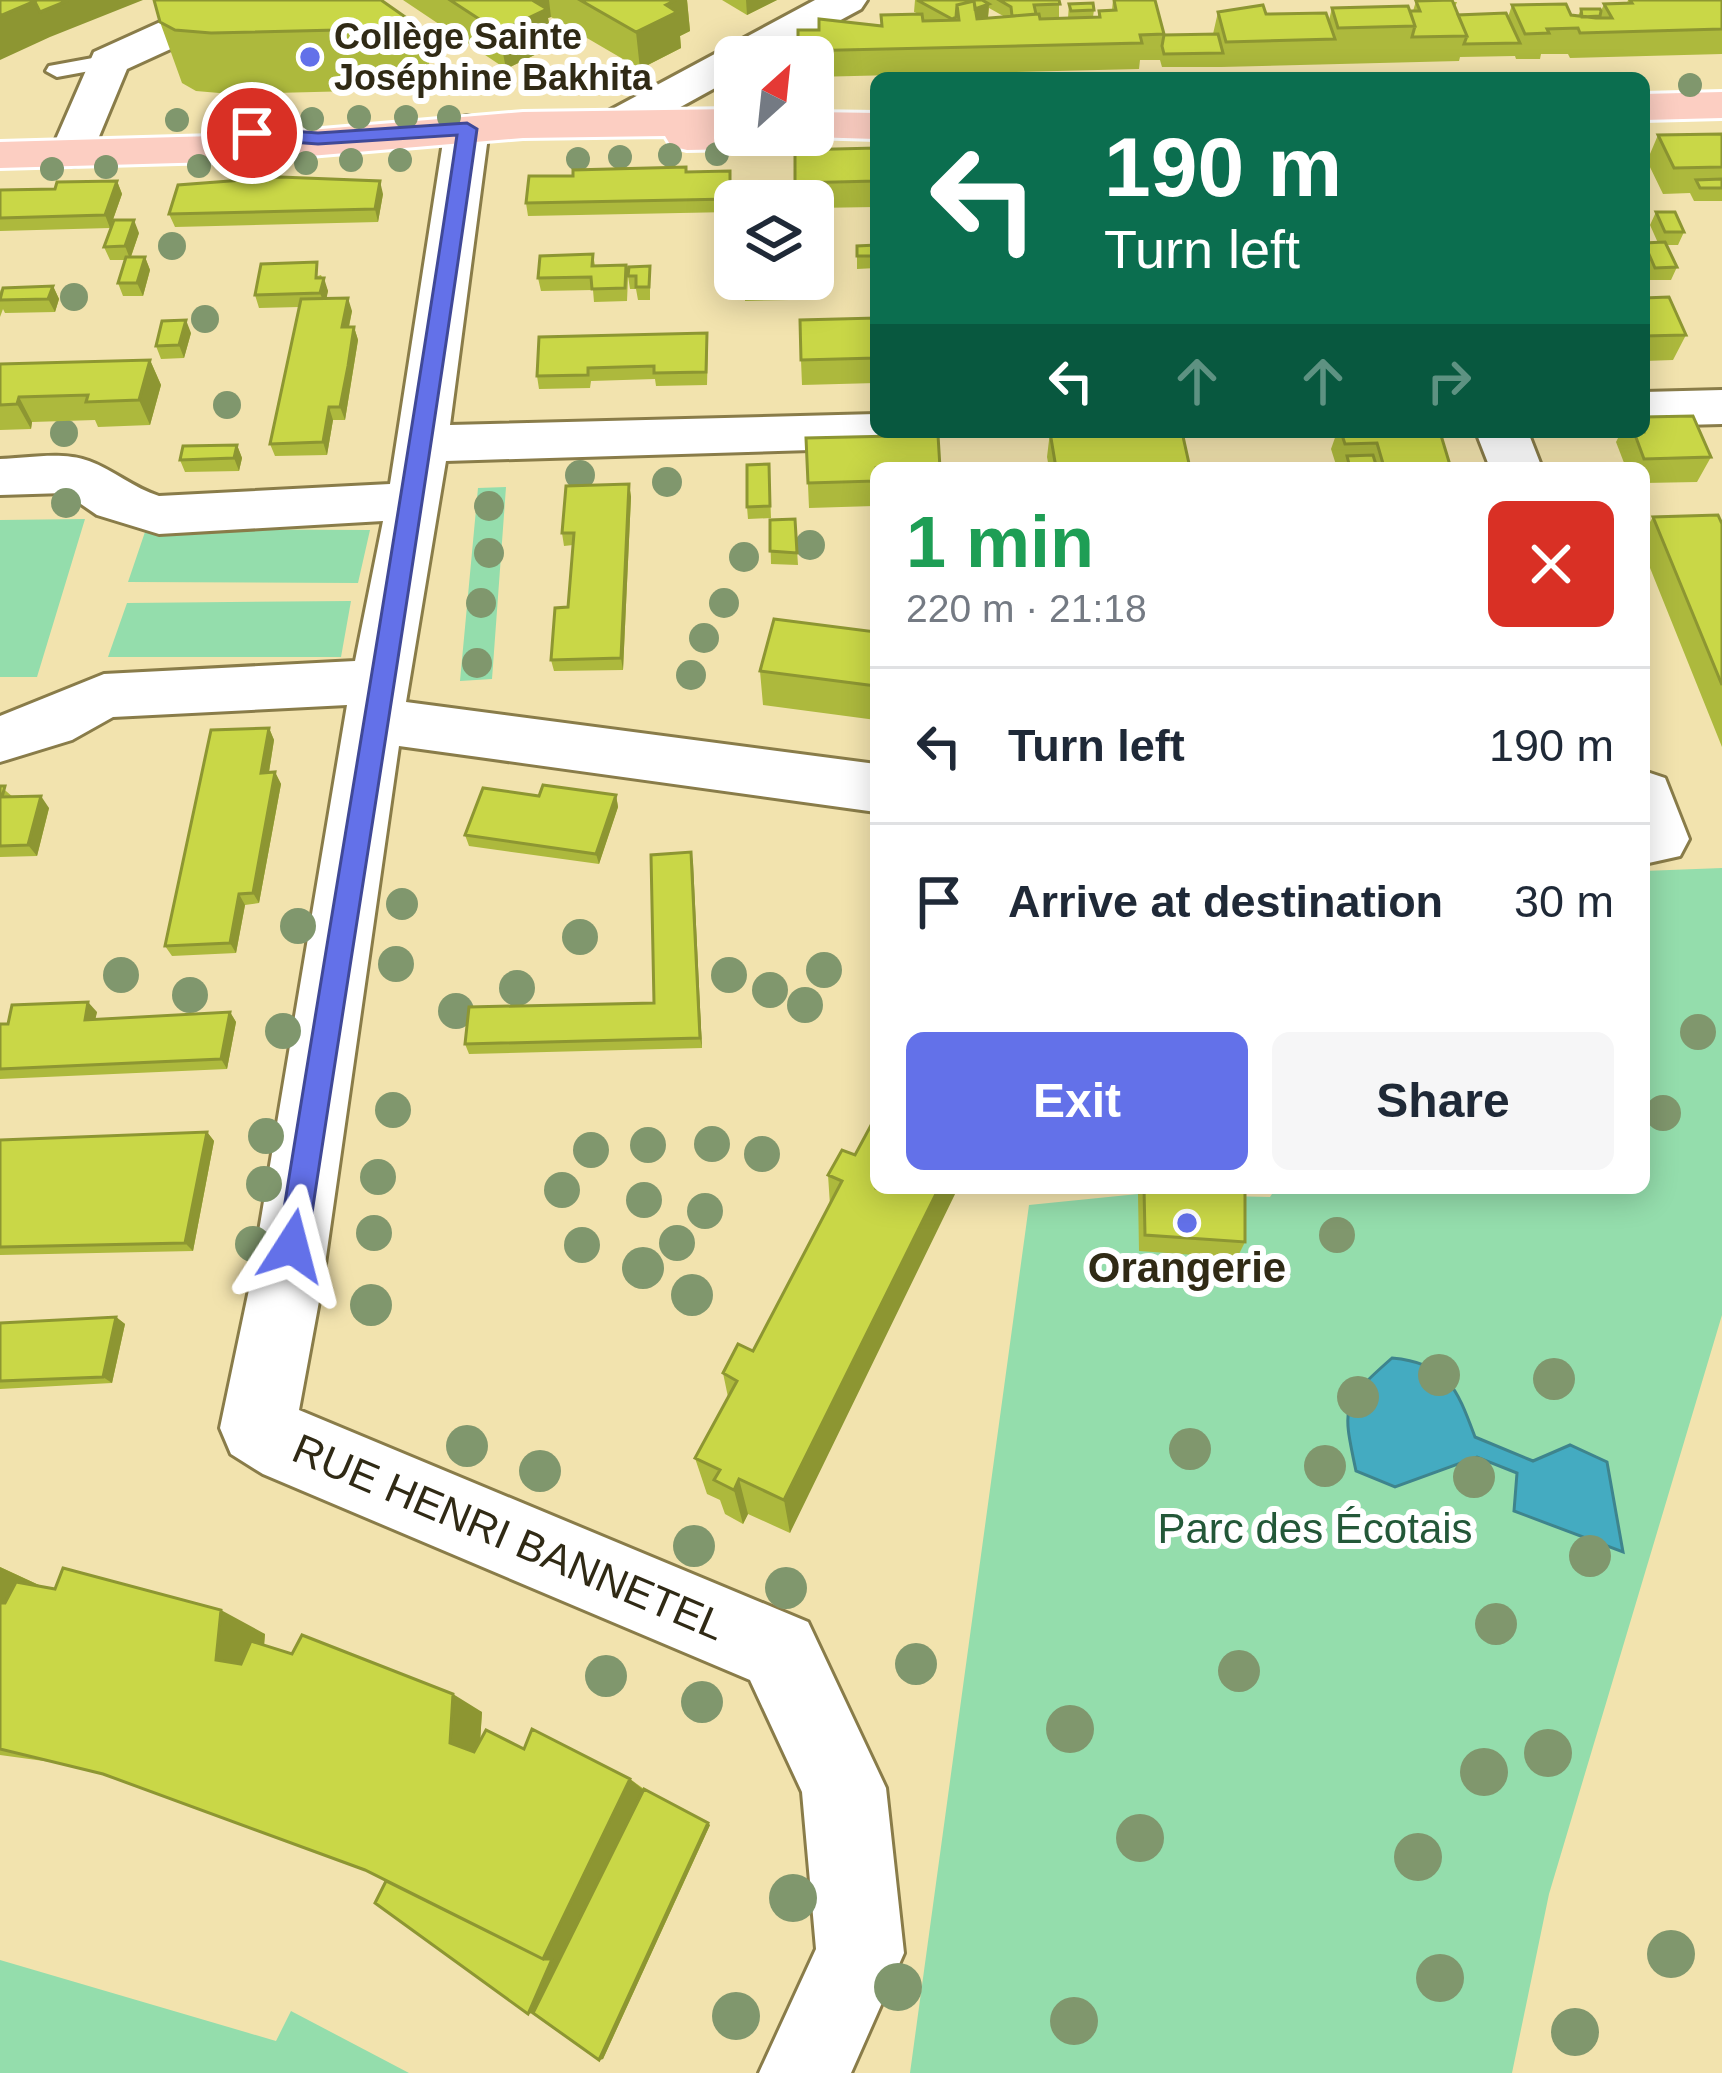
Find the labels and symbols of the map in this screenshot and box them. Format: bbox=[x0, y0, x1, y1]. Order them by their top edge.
place label: Collège Sainte Joséphine Bakhita bbox=[334, 16, 653, 98]
north arrow bbox=[714, 36, 834, 156]
marker: Collège Sainte Joséphine Bakhita bbox=[297, 44, 323, 70]
pin bbox=[201, 82, 303, 184]
position arrow bbox=[229, 1183, 355, 1309]
marker: Orangerie bbox=[1174, 1210, 1200, 1236]
place label: Orangerie bbox=[1088, 1244, 1286, 1291]
street label: RUE HENRI BANNETEL bbox=[286, 1425, 732, 1649]
park label: Parc des Écotais bbox=[1157, 1505, 1473, 1552]

